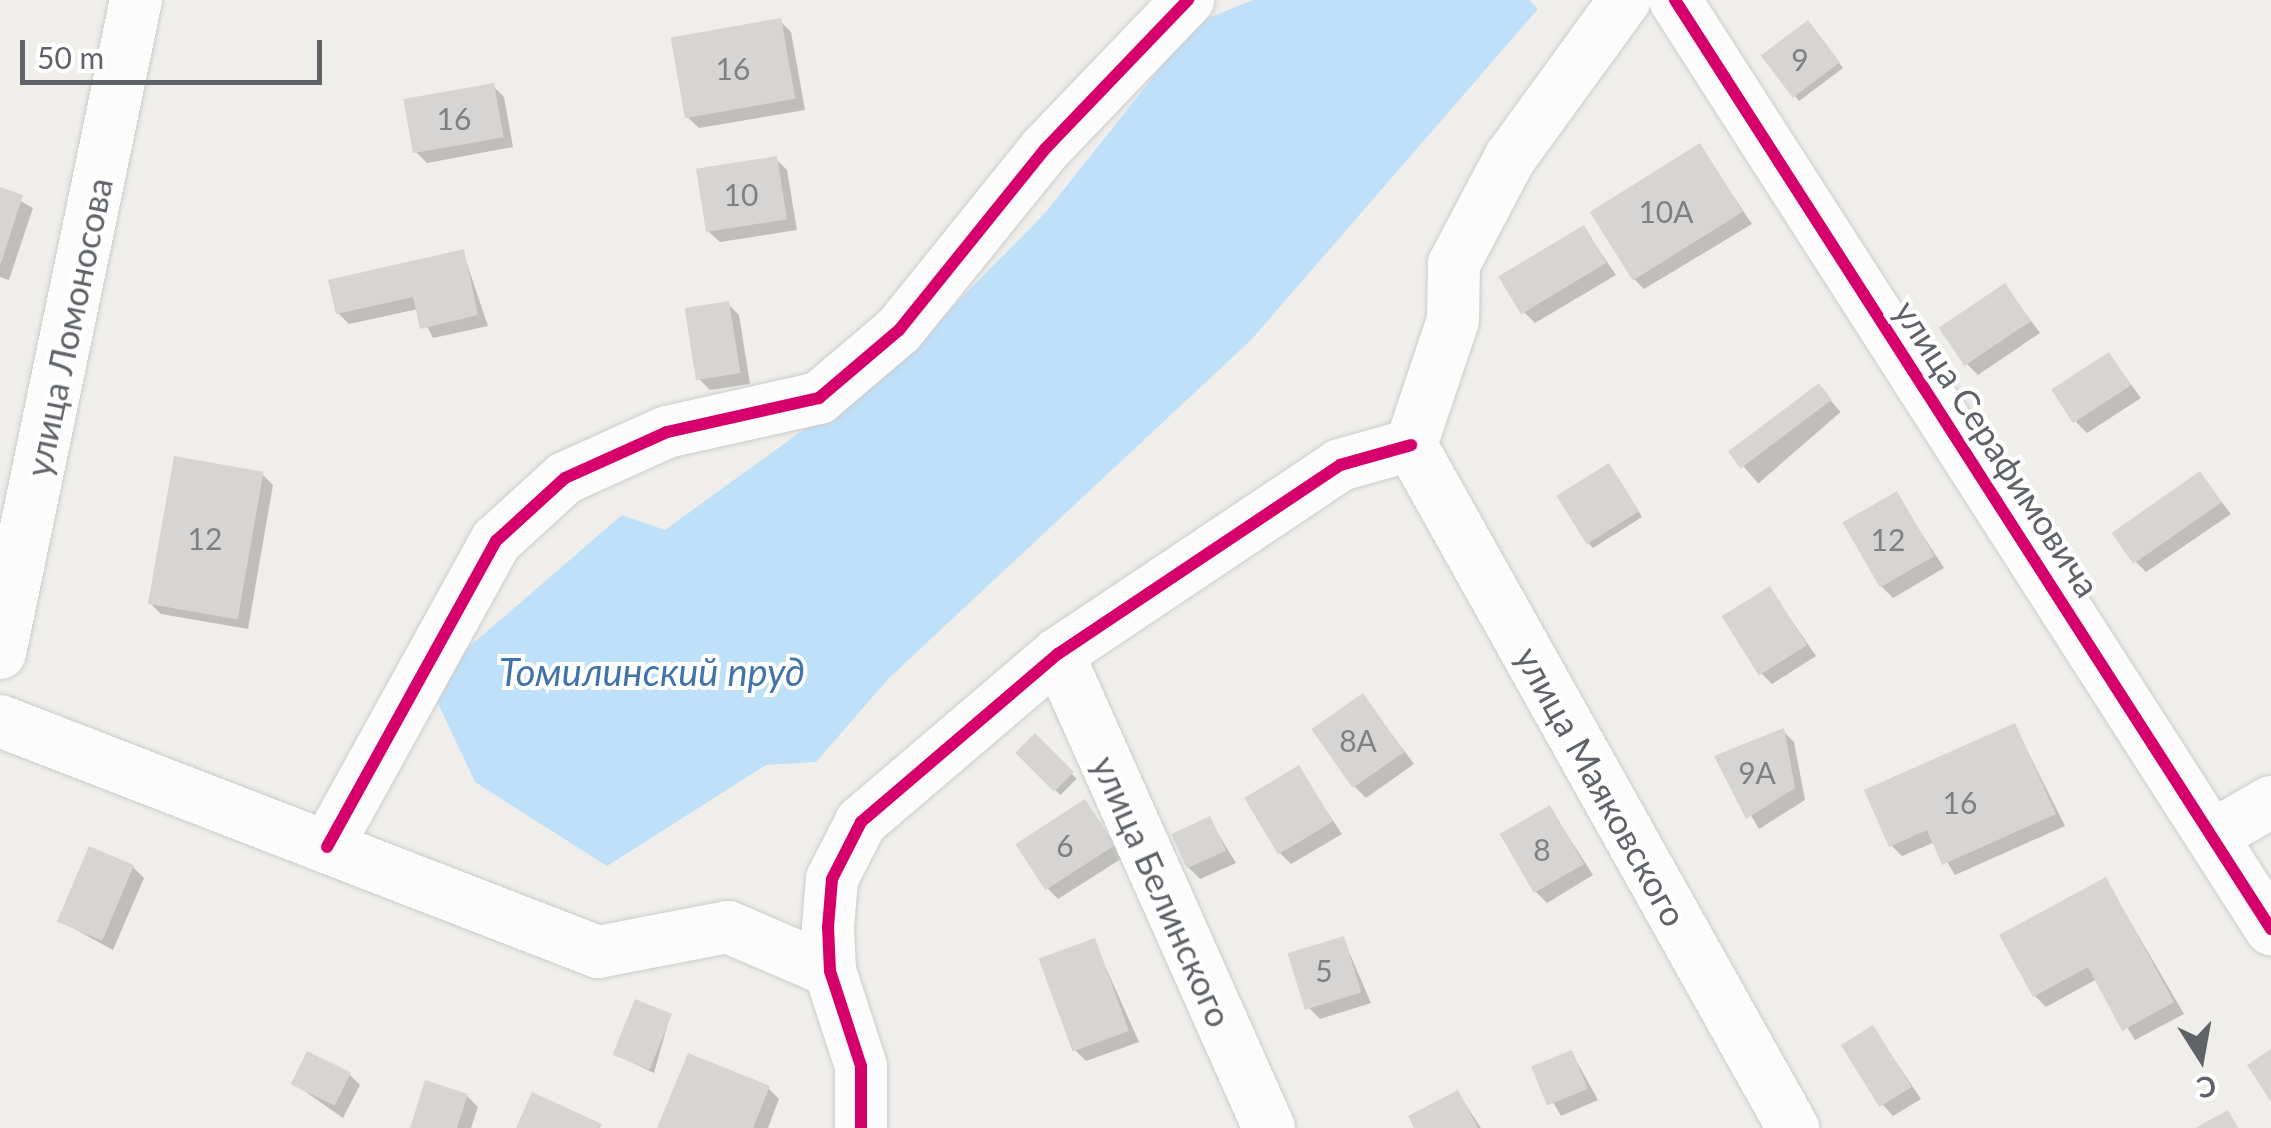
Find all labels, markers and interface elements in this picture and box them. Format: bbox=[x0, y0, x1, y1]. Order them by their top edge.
scale bar bbox=[25, 20, 328, 82]
text: 50 m bbox=[37, 39, 104, 75]
house number: 9 bbox=[1791, 41, 1809, 77]
house number: 16 bbox=[716, 50, 750, 86]
house number: 16 bbox=[437, 100, 471, 136]
street label: улица Ломоносова bbox=[16, 174, 120, 480]
house number: 10 bbox=[724, 176, 758, 212]
house number: 10А bbox=[1638, 193, 1694, 229]
street label: улица Серафимовича bbox=[1886, 292, 2110, 604]
house number: 12 bbox=[188, 520, 222, 556]
house number: 12 bbox=[1871, 521, 1905, 557]
street label: улица Маяковского bbox=[1508, 639, 1696, 933]
water label: Томилинский пруд bbox=[499, 649, 805, 695]
house number: 8А bbox=[1339, 722, 1377, 758]
street label: улица Белинского bbox=[1084, 749, 1242, 1033]
house number: 9А bbox=[1738, 754, 1776, 790]
house number: 16 bbox=[1943, 784, 1977, 820]
house number: 6 bbox=[1056, 827, 1074, 863]
house number: 8 bbox=[1533, 831, 1551, 867]
house number: 5 bbox=[1315, 952, 1333, 988]
north arrow bbox=[2151, 1008, 2251, 1108]
text: С bbox=[2194, 1069, 2219, 1106]

